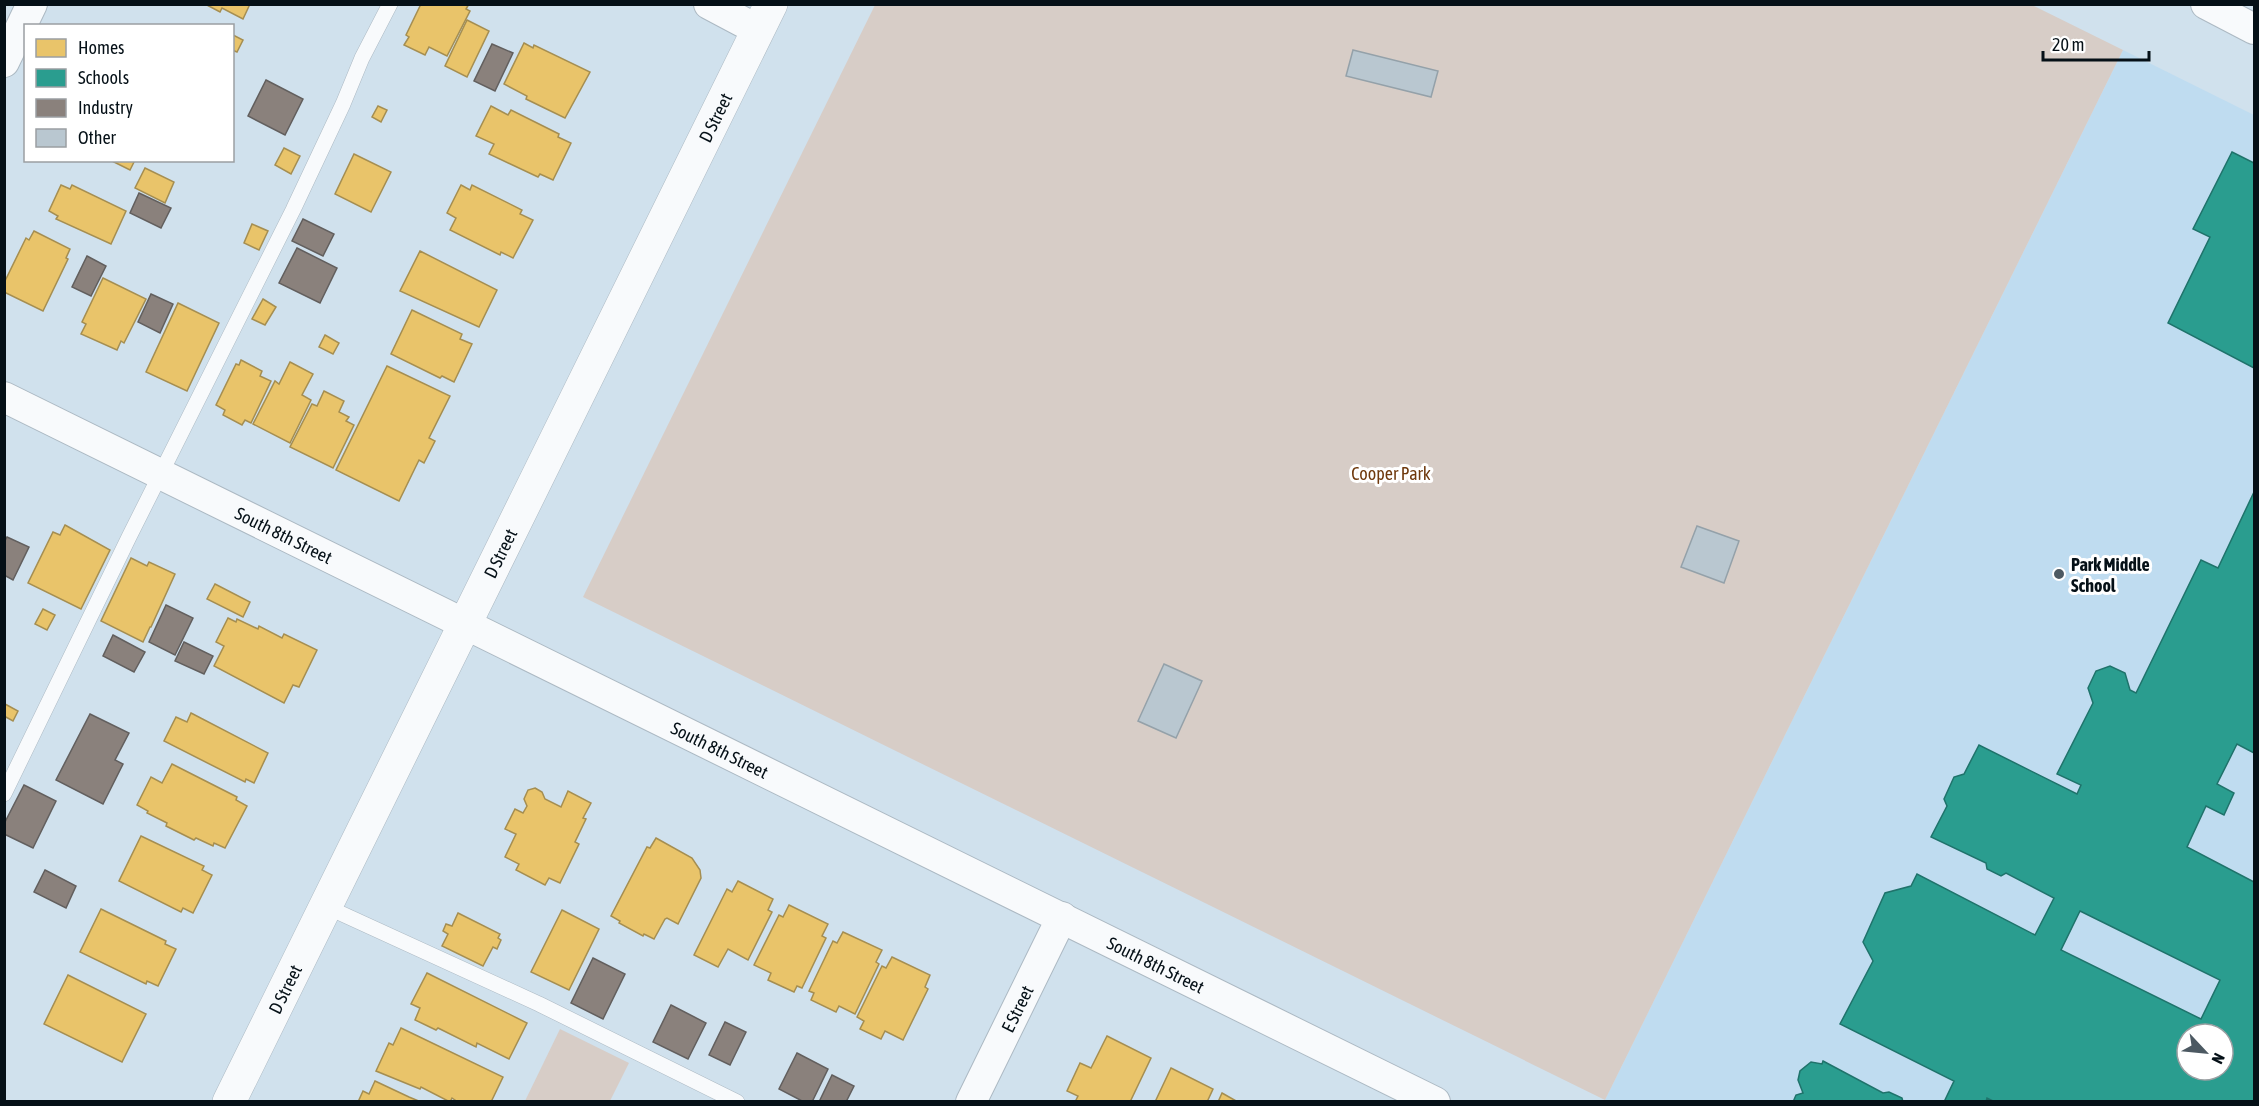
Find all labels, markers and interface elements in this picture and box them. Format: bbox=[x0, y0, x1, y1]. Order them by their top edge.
legend bbox=[24, 24, 234, 162]
scale bar bbox=[2043, 24, 2150, 62]
text: 20 m bbox=[2052, 34, 2084, 55]
text: Homes bbox=[78, 37, 124, 58]
text: Schools bbox=[78, 67, 129, 88]
street label: D Street bbox=[694, 89, 736, 145]
text: Industry bbox=[78, 97, 133, 118]
text: Other bbox=[78, 127, 117, 148]
park label: Cooper Park bbox=[1351, 463, 1431, 484]
street label: South 8th Street bbox=[232, 502, 336, 568]
street label: D Street bbox=[479, 525, 521, 581]
place label: Park Middle School bbox=[2071, 554, 2150, 596]
marker: Park Middle School bbox=[2052, 567, 2066, 581]
street label: South 8th Street bbox=[668, 717, 772, 782]
street label: South 8th Street bbox=[1104, 932, 1208, 997]
street label: D Street bbox=[264, 961, 306, 1017]
street label: E Street bbox=[997, 982, 1037, 1036]
north arrow bbox=[2175, 1022, 2235, 1082]
text: N bbox=[2208, 1050, 2229, 1067]

